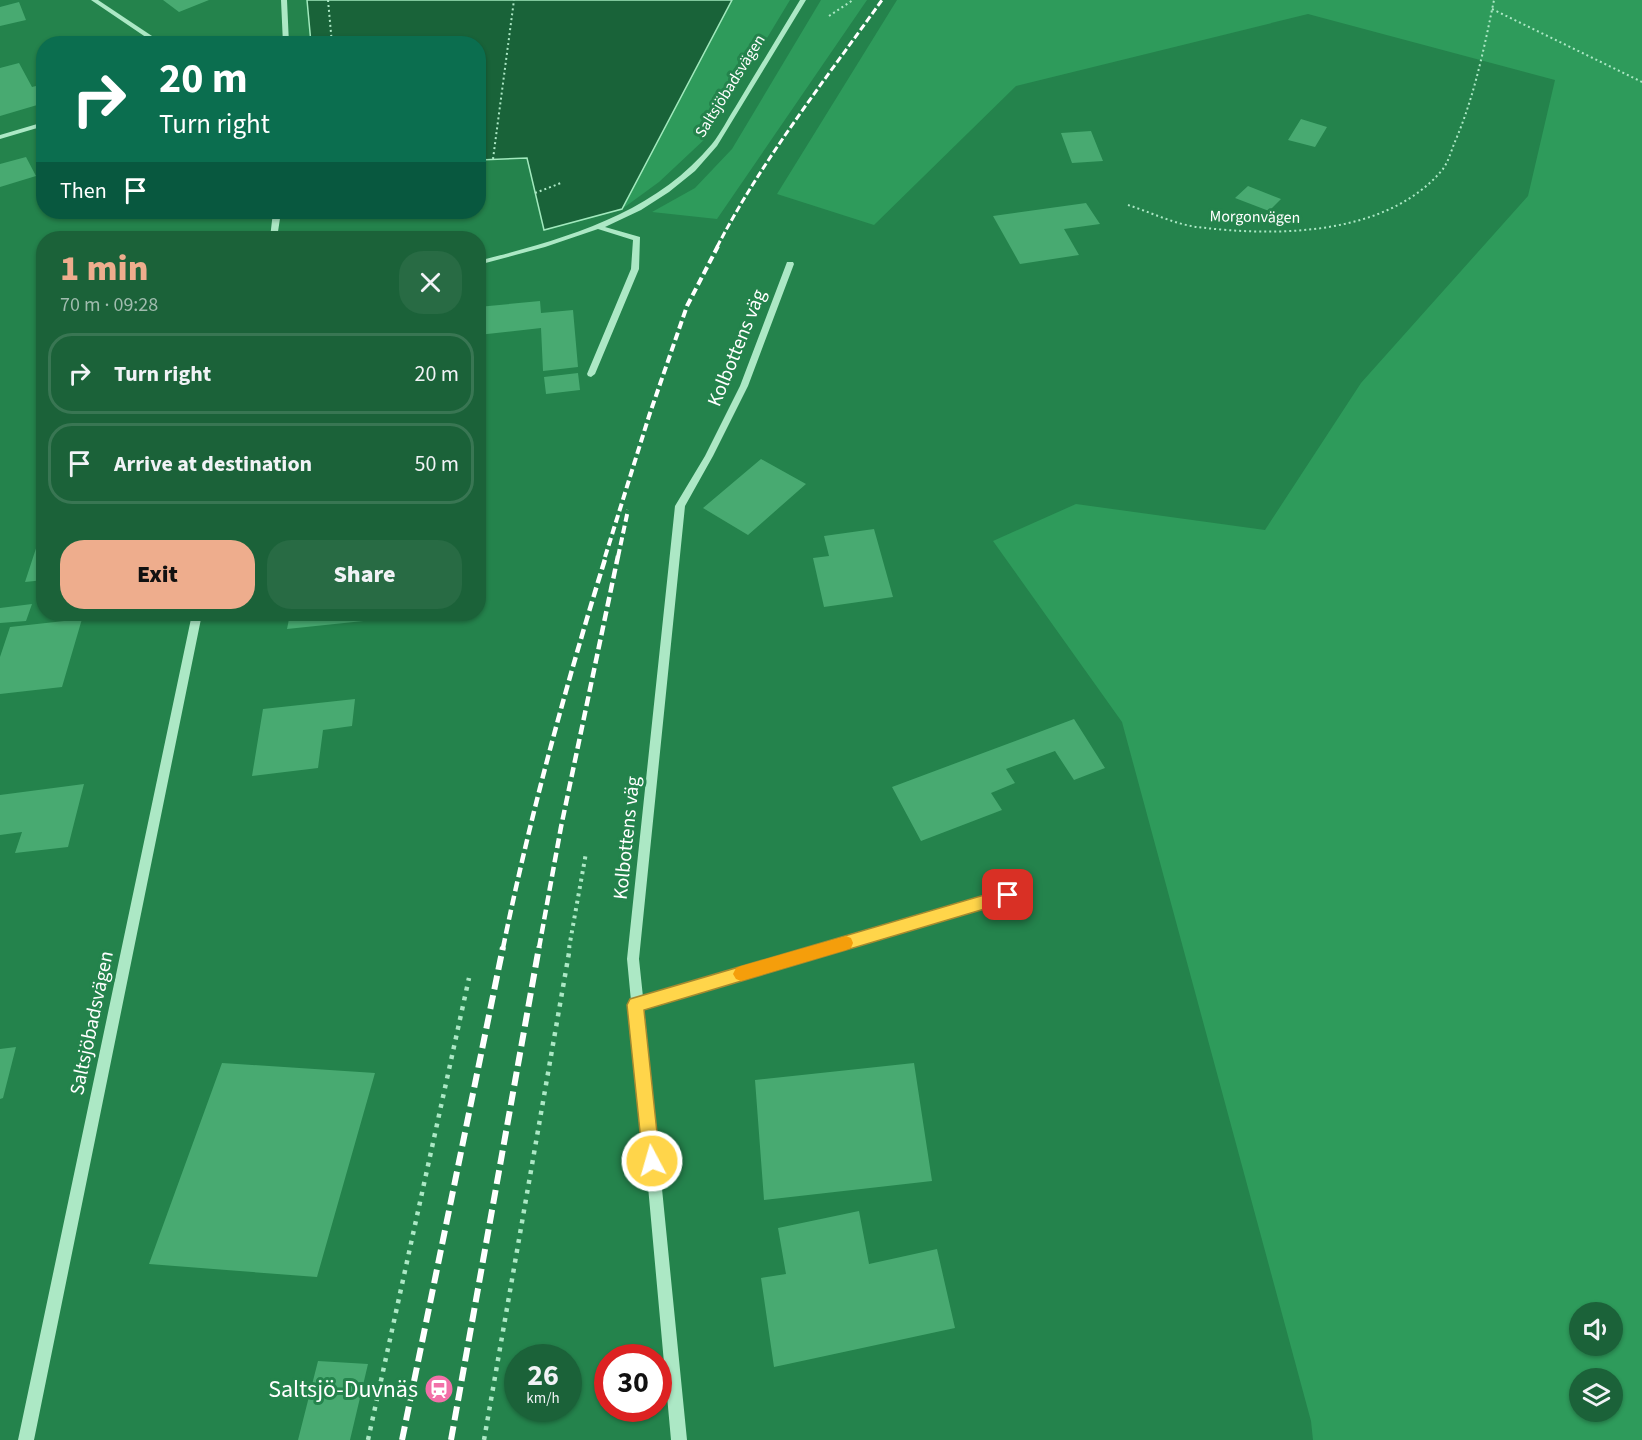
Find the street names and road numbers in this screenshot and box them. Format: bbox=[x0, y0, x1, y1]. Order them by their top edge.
street label: Saltsjöbadsvägen bbox=[690, 30, 770, 142]
street label: Morgonvägen bbox=[1209, 205, 1301, 229]
street label: Kolbottens väg bbox=[701, 285, 773, 411]
street label: Kolbottens väg bbox=[607, 775, 647, 901]
street label: Saltsjöbadsvägen bbox=[63, 948, 121, 1098]

